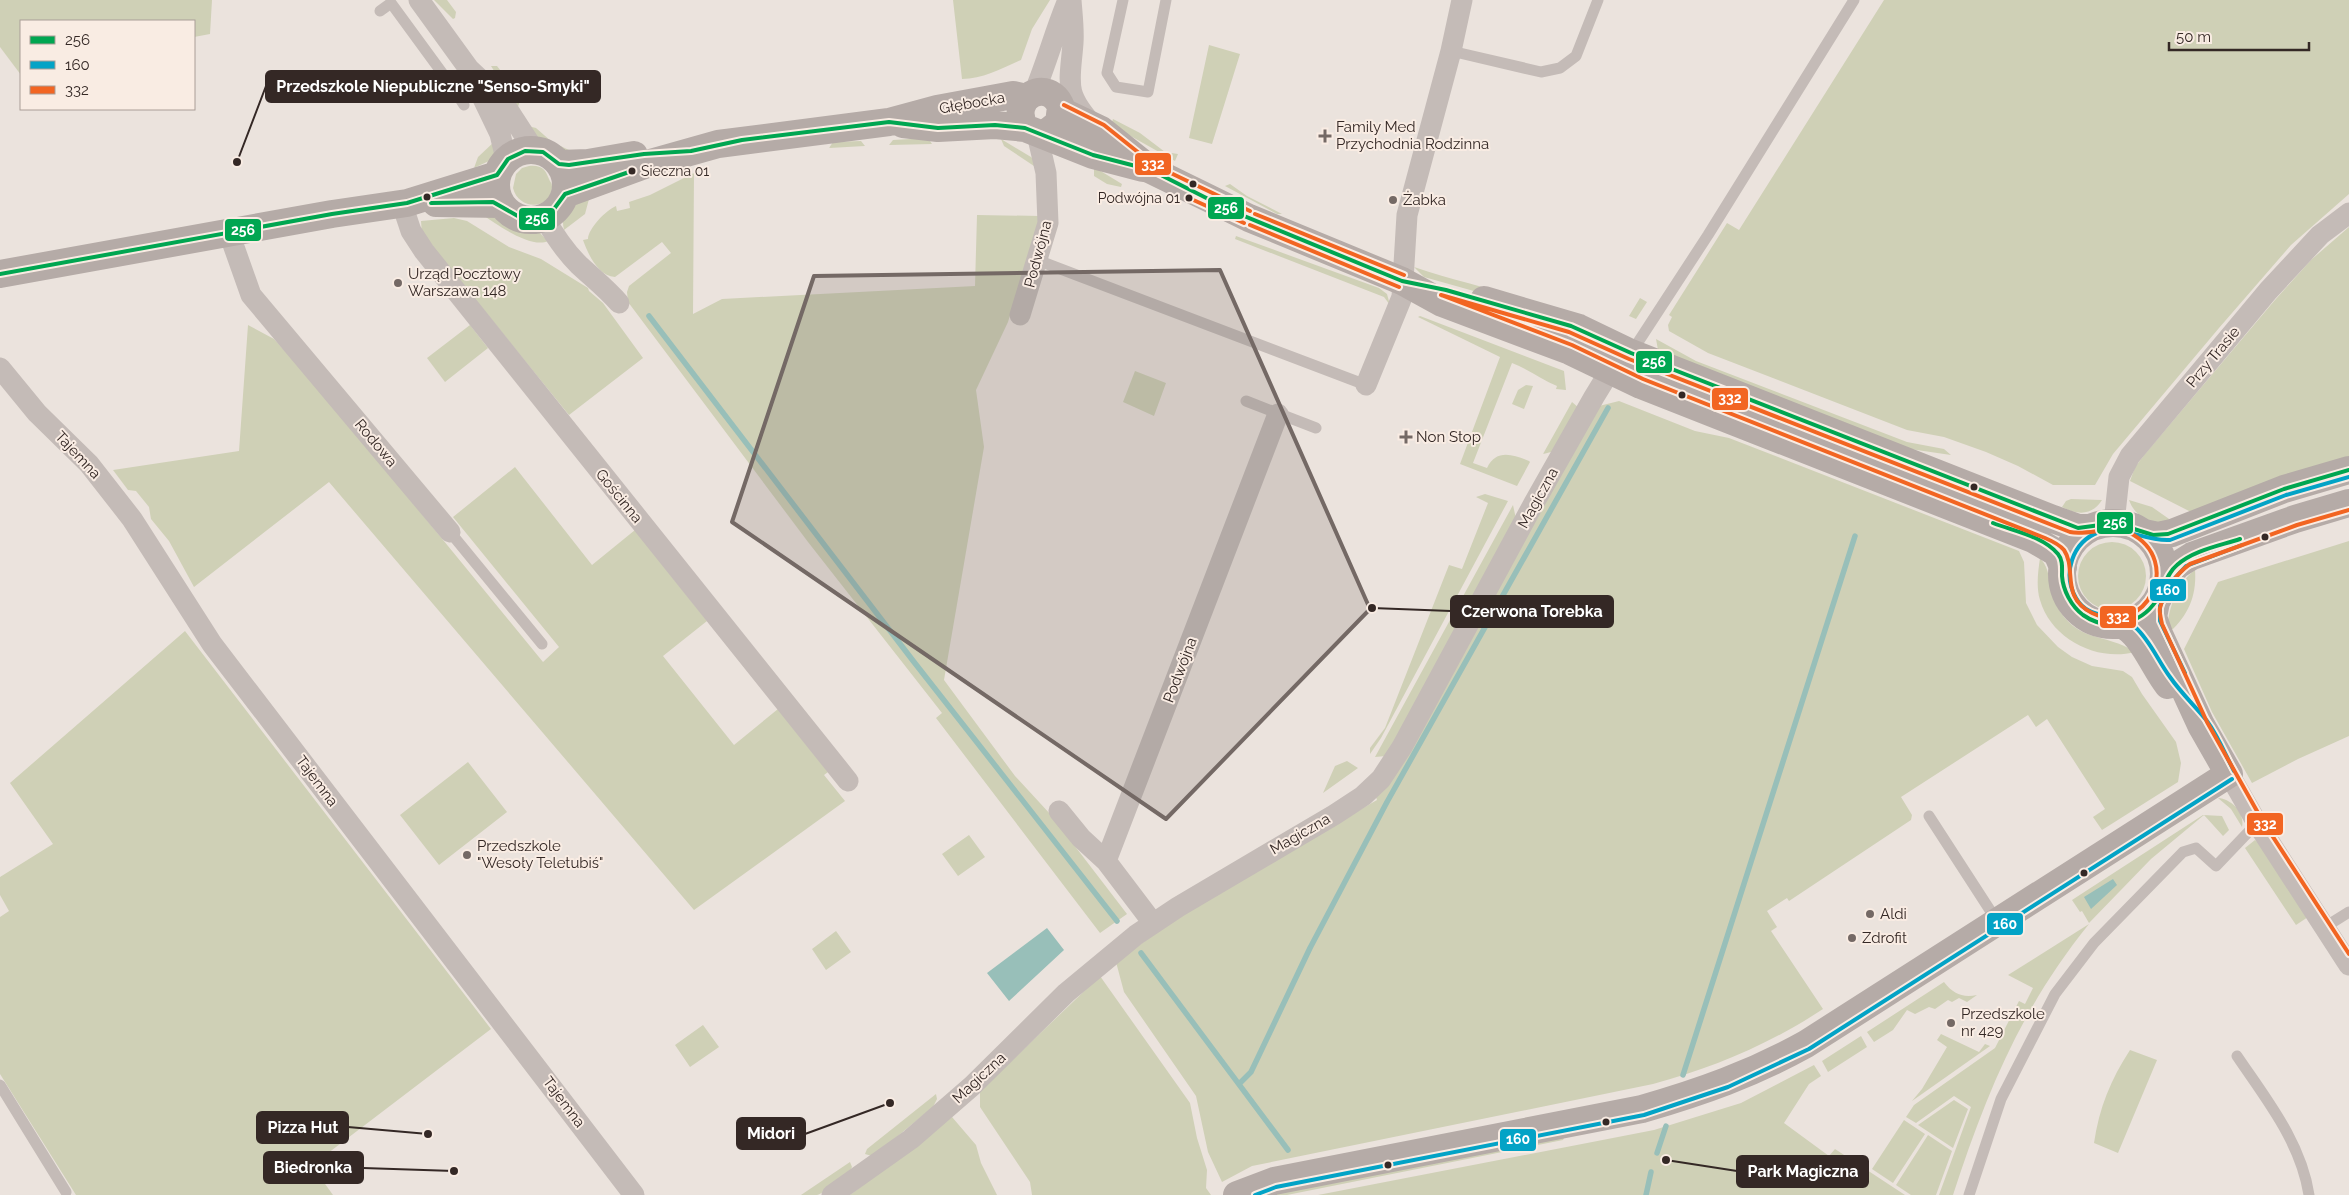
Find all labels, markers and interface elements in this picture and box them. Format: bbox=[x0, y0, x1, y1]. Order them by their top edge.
legend bbox=[20, 20, 195, 110]
scale bar bbox=[2169, 20, 2309, 52]
text: 50 m bbox=[2176, 28, 2211, 46]
text: 256 bbox=[65, 31, 90, 49]
text: 160 bbox=[65, 56, 90, 74]
callout: Przedszkole Niepubliczne "Senso-Smyki" bbox=[266, 71, 600, 102]
text: Przedszkole Niepubliczne "Senso-Smyki" bbox=[276, 77, 590, 96]
text: 332 bbox=[65, 81, 89, 99]
street label: Głębocka bbox=[938, 88, 1006, 118]
place label: Family Med Przychodnia Rodzinna bbox=[1336, 118, 1489, 153]
marker: Family Med Przychodnia Rodzinna bbox=[1318, 129, 1332, 143]
line badge: 332 bbox=[1134, 152, 1172, 176]
text: 332 bbox=[1141, 156, 1165, 172]
place label: Sieczna 01 bbox=[641, 163, 709, 179]
marker: Sieczna 01 bbox=[627, 166, 637, 176]
unlabelled marker bbox=[1188, 179, 1198, 189]
place label: Podwójna 01 bbox=[1098, 190, 1180, 206]
place label: Żabka bbox=[1403, 190, 1446, 209]
unlabelled marker bbox=[422, 192, 432, 202]
marker: Podwójna 01 bbox=[1184, 193, 1194, 203]
marker: Żabka bbox=[1387, 194, 1399, 206]
line badge: 256 bbox=[1207, 196, 1245, 220]
text: 256 bbox=[1214, 200, 1238, 216]
line badge: 256 bbox=[518, 207, 556, 231]
text: 256 bbox=[525, 211, 549, 227]
line badge: 256 bbox=[224, 218, 262, 242]
street label: Podwójna bbox=[1020, 219, 1056, 289]
text: 256 bbox=[231, 222, 255, 238]
place label: Urząd Pocztowy Warszawa 148 bbox=[408, 265, 521, 300]
marker: Urząd Pocztowy Warszawa 148 bbox=[392, 277, 404, 289]
street label: Przy Trasie bbox=[2182, 323, 2244, 391]
line badge: 256 bbox=[1635, 350, 1673, 374]
text: 256 bbox=[1642, 354, 1666, 370]
line badge: 332 bbox=[1711, 387, 1749, 411]
unlabelled marker bbox=[1677, 390, 1687, 400]
text: 332 bbox=[1718, 390, 1742, 406]
street label: Rodowa bbox=[351, 416, 401, 470]
street label: Tajemna bbox=[51, 427, 105, 483]
place label: Non Stop bbox=[1416, 428, 1481, 446]
marker: Non Stop bbox=[1400, 431, 1412, 443]
street label: Gościnna bbox=[592, 465, 646, 527]
street label: Magiczna bbox=[1514, 465, 1562, 531]
unlabelled marker bbox=[1969, 482, 1979, 492]
line badge: 256 bbox=[2096, 511, 2134, 535]
text: 256 bbox=[2103, 515, 2127, 531]
unlabelled marker bbox=[2260, 532, 2270, 542]
line badge: 160 bbox=[2149, 578, 2187, 602]
text: 160 bbox=[2156, 582, 2180, 598]
callout: Czerwona Torebka bbox=[1451, 596, 1613, 627]
text: Czerwona Torebka bbox=[1461, 602, 1603, 621]
line badge: 332 bbox=[2099, 605, 2137, 629]
text: 332 bbox=[2106, 609, 2130, 625]
street label: Podwójna bbox=[1159, 635, 1201, 705]
street label: Tajemna bbox=[292, 752, 342, 810]
street label: Magiczna bbox=[1267, 810, 1333, 858]
line badge: 332 bbox=[2246, 812, 2284, 836]
text: 332 bbox=[2253, 816, 2277, 832]
place label: Przedszkole "Wesoły Teletubiś" bbox=[477, 837, 603, 872]
marker: Przedszkole "Wesoły Teletubiś" bbox=[461, 849, 473, 861]
unlabelled marker bbox=[2079, 868, 2089, 878]
place label: Aldi bbox=[1880, 905, 1907, 923]
marker: Aldi bbox=[1864, 908, 1876, 920]
line badge: 160 bbox=[1986, 912, 2024, 936]
text: 160 bbox=[1993, 916, 2017, 932]
place label: Zdrofit bbox=[1862, 929, 1907, 947]
marker: Zdrofit bbox=[1846, 932, 1858, 944]
place label: Przedszkole nr 429 bbox=[1961, 1005, 2045, 1040]
marker: Przedszkole nr 429 bbox=[1945, 1017, 1957, 1029]
street label: Magiczna bbox=[949, 1049, 1009, 1107]
street label: Tajemna bbox=[539, 1073, 589, 1131]
callout: Pizza Hut bbox=[257, 1112, 348, 1143]
unlabelled marker bbox=[1601, 1117, 1611, 1127]
text: Pizza Hut bbox=[268, 1118, 338, 1137]
callout: Midori bbox=[737, 1118, 805, 1149]
text: Midori bbox=[747, 1124, 795, 1143]
line badge: 160 bbox=[1499, 1128, 1537, 1152]
text: 160 bbox=[1506, 1131, 1530, 1147]
callout: Biedronka bbox=[264, 1152, 363, 1183]
callout: Park Magiczna bbox=[1737, 1156, 1868, 1187]
text: Biedronka bbox=[274, 1158, 352, 1177]
unlabelled marker bbox=[1383, 1160, 1393, 1170]
text: Park Magiczna bbox=[1748, 1162, 1858, 1181]

